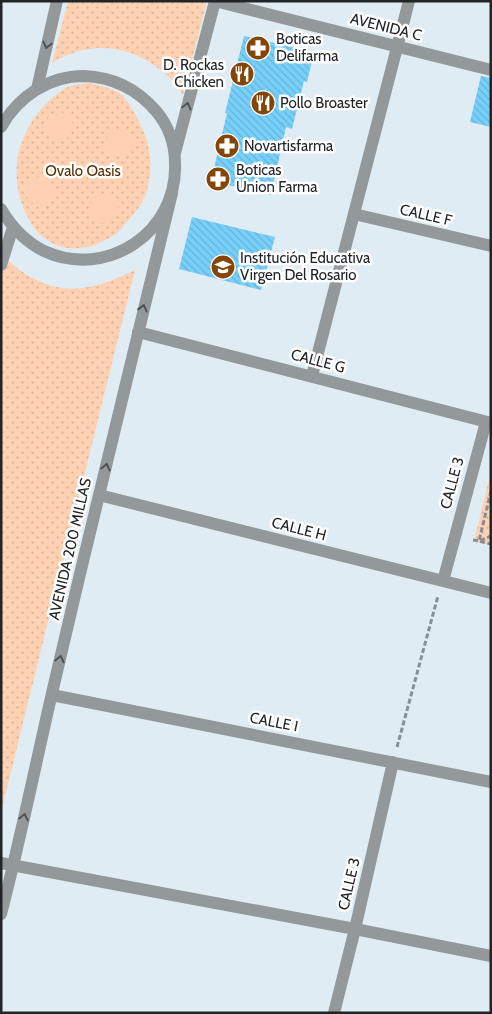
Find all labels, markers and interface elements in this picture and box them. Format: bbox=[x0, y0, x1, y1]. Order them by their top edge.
street label: AVENIDA C bbox=[348, 9, 424, 45]
place label: Boticas Delifarma bbox=[276, 30, 339, 65]
pharmacy icon: Boticas Delifarma bbox=[245, 35, 271, 61]
one-way arrow bbox=[42, 41, 53, 49]
place label: D. Rockas Chicken bbox=[163, 56, 224, 91]
restaurant icon: D. Rockas Chicken bbox=[229, 61, 255, 87]
restaurant icon: Pollo Broaster bbox=[250, 90, 276, 116]
place label: Pollo Broaster bbox=[280, 94, 368, 112]
one-way arrow bbox=[182, 102, 192, 110]
pharmacy icon: Novartisfarma bbox=[214, 133, 240, 159]
place label: Novartisfarma bbox=[244, 137, 334, 155]
place label: Boticas Union Farma bbox=[236, 161, 318, 196]
park label: Ovalo Oasis bbox=[45, 162, 121, 180]
pharmacy icon: Boticas Union Farma bbox=[205, 166, 231, 192]
street label: CALLE F bbox=[398, 200, 454, 230]
place label: Institución Educativa Virgen Del Rosario bbox=[240, 249, 371, 284]
school or university icon: Institución Educativa Virgen Del Rosario bbox=[210, 254, 236, 280]
one-way arrow bbox=[137, 304, 148, 313]
street label: CALLE G bbox=[289, 345, 347, 377]
street label: CALLE 3 bbox=[436, 455, 468, 511]
one-way arrow bbox=[100, 462, 111, 471]
street label: AVENIDA 200 MILLAS bbox=[45, 476, 95, 622]
street label: CALLE H bbox=[270, 514, 328, 544]
one-way arrow bbox=[54, 654, 65, 663]
street label: CALLE I bbox=[248, 708, 300, 736]
one-way arrow bbox=[19, 813, 29, 822]
street label: CALLE 3 bbox=[334, 856, 364, 912]

